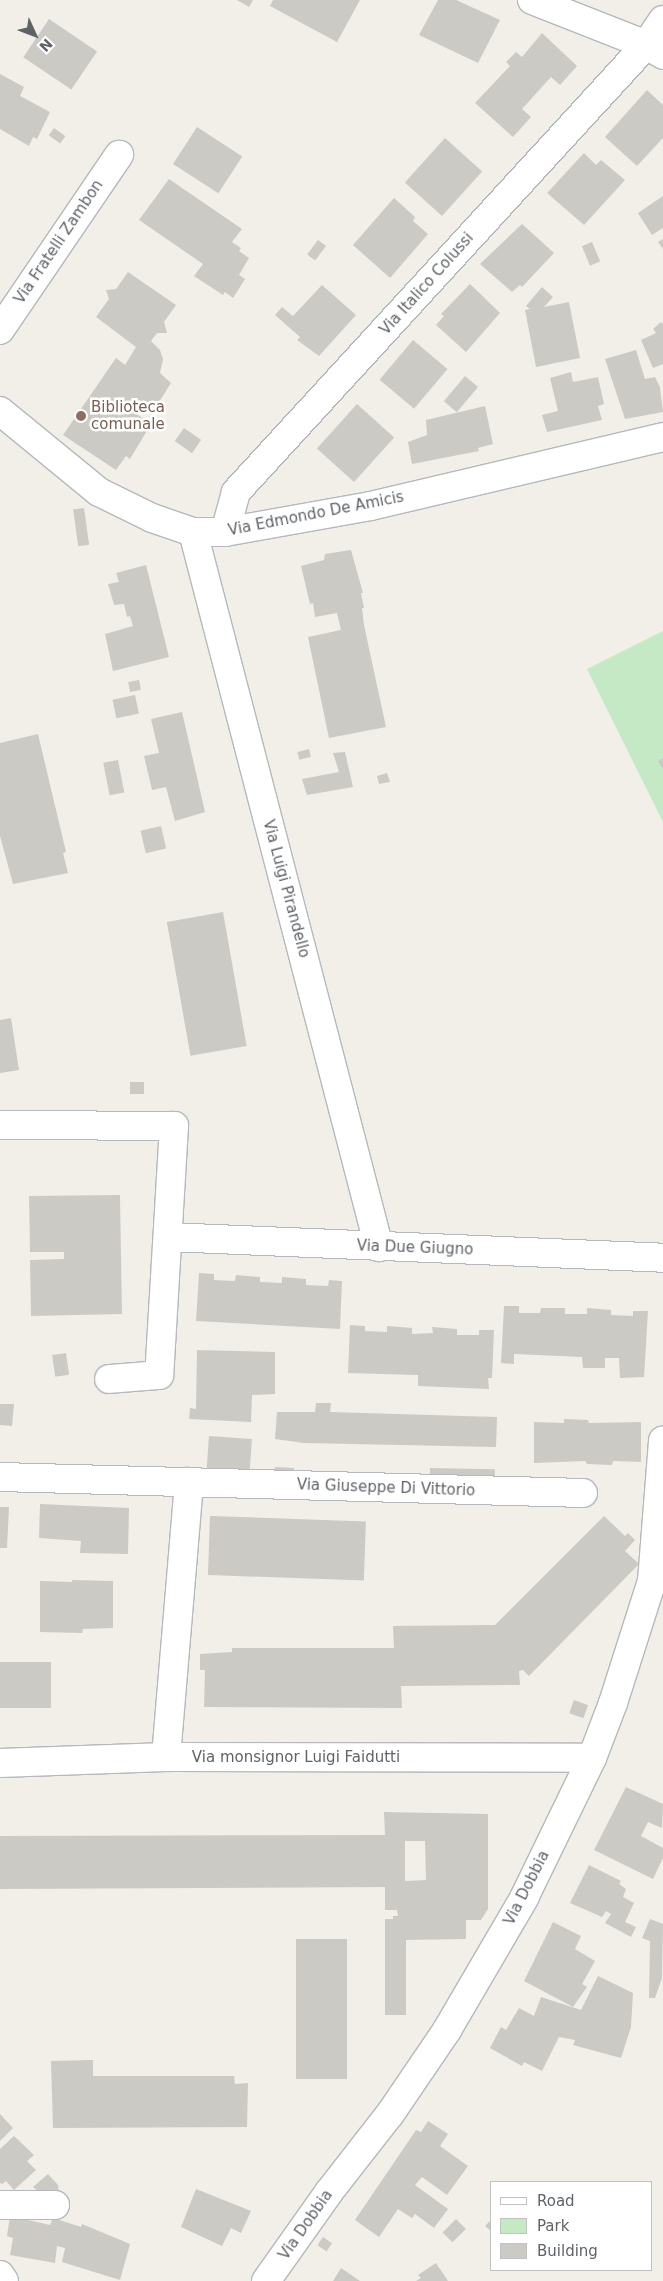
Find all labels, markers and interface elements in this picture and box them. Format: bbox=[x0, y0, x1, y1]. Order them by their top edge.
north arrow bbox=[10, 10, 60, 60]
text: N bbox=[36, 35, 56, 55]
street label: Via Fratelli Zambon bbox=[11, 177, 107, 307]
street label: Via Italico Colussi bbox=[376, 229, 478, 339]
place label: Biblioteca comunale bbox=[91, 398, 165, 433]
marker: Biblioteca comunale bbox=[75, 410, 87, 422]
street label: Via Edmondo De Amicis bbox=[227, 488, 405, 540]
street label: Via Luigi Pirandello bbox=[259, 818, 313, 960]
street label: Via Due Giugno bbox=[356, 1237, 474, 1259]
street label: Via Giuseppe Di Vittorio bbox=[297, 1476, 475, 1500]
street label: Via monsignor Luigi Faidutti bbox=[192, 1749, 400, 1767]
street label: Via Dobbia bbox=[501, 1848, 553, 1928]
legend bbox=[490, 2181, 653, 2271]
street label: Via Dobbia bbox=[275, 2187, 337, 2263]
text: Road bbox=[537, 2192, 575, 2210]
text: Park bbox=[537, 2217, 569, 2235]
text: Building bbox=[537, 2242, 598, 2260]

